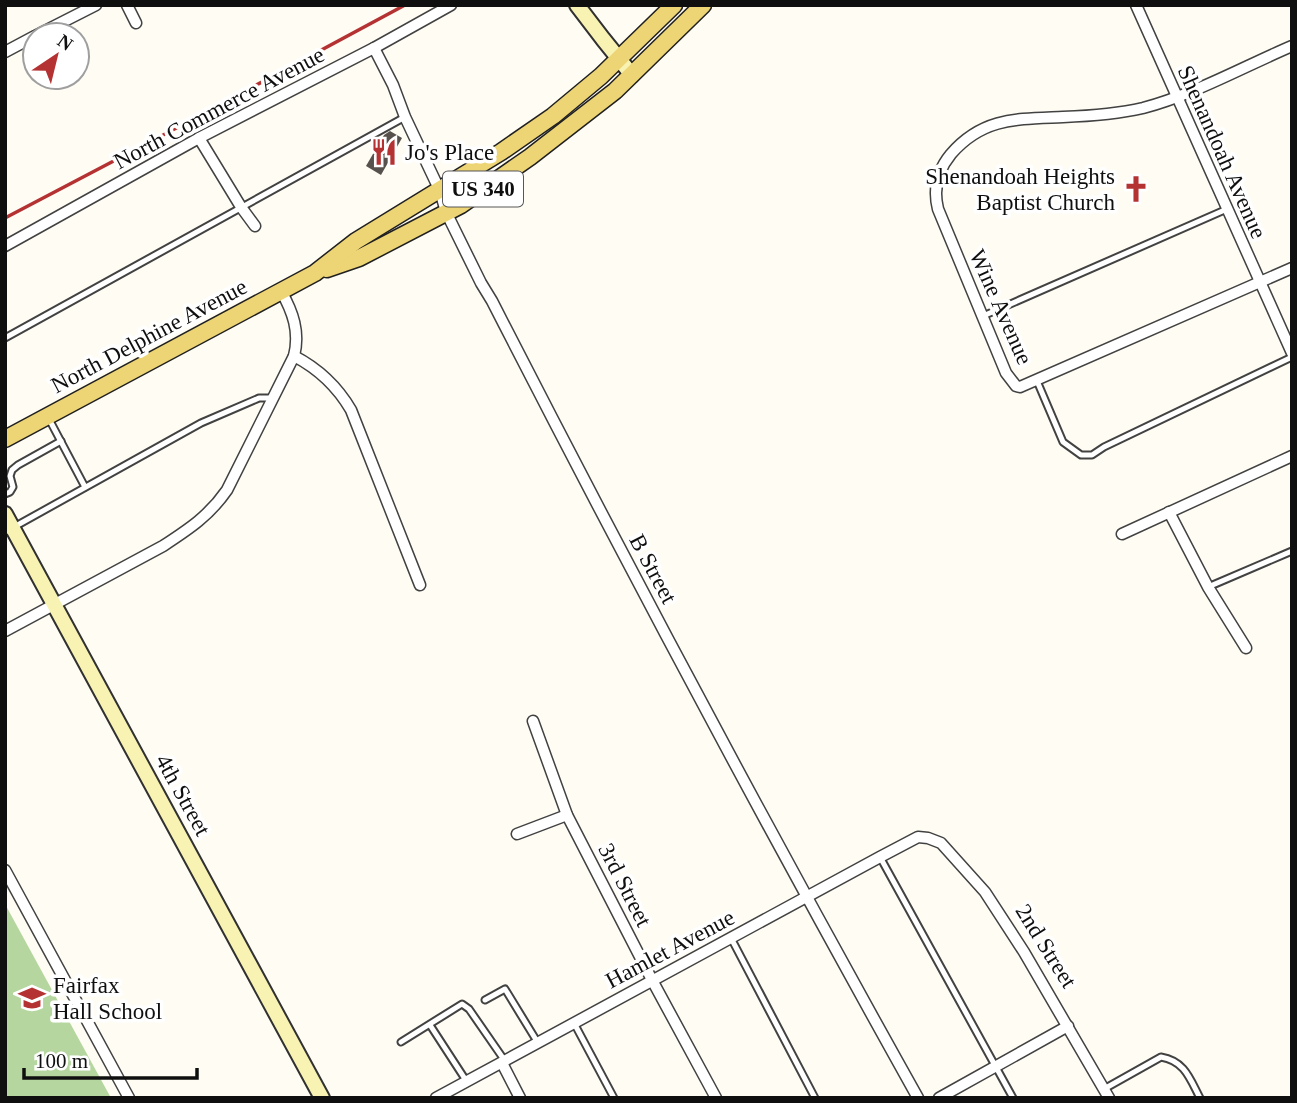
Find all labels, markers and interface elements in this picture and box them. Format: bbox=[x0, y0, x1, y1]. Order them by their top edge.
north arrow bbox=[21, 21, 91, 91]
text: N bbox=[54, 30, 77, 55]
street label: North Commerce Avenue bbox=[110, 42, 328, 174]
street label: Shenandoah Avenue bbox=[1173, 62, 1271, 242]
restaurant icon: Jo's Place bbox=[369, 137, 399, 167]
place label: Jo's Place bbox=[405, 140, 494, 165]
place label: Shenandoah Heights Baptist Church bbox=[925, 164, 1115, 215]
road number: US 340 bbox=[443, 172, 523, 206]
church icon: Shenandoah Heights Baptist Church bbox=[1121, 174, 1151, 204]
street label: Wine Avenue bbox=[965, 246, 1037, 368]
street label: North Delphine Avenue bbox=[47, 274, 251, 398]
street label: B Street bbox=[624, 530, 682, 608]
street label: 4th Street bbox=[151, 750, 216, 840]
street label: 3rd Street bbox=[593, 839, 657, 931]
street label: 2nd Street bbox=[1011, 900, 1082, 993]
street label: Hamlet Avenue bbox=[601, 905, 739, 993]
place label: Fairfax Hall School bbox=[53, 973, 162, 1024]
school or university icon: Fairfax Hall School bbox=[17, 983, 47, 1013]
scale bar bbox=[24, 1036, 198, 1080]
text: 100 m bbox=[35, 1049, 88, 1073]

